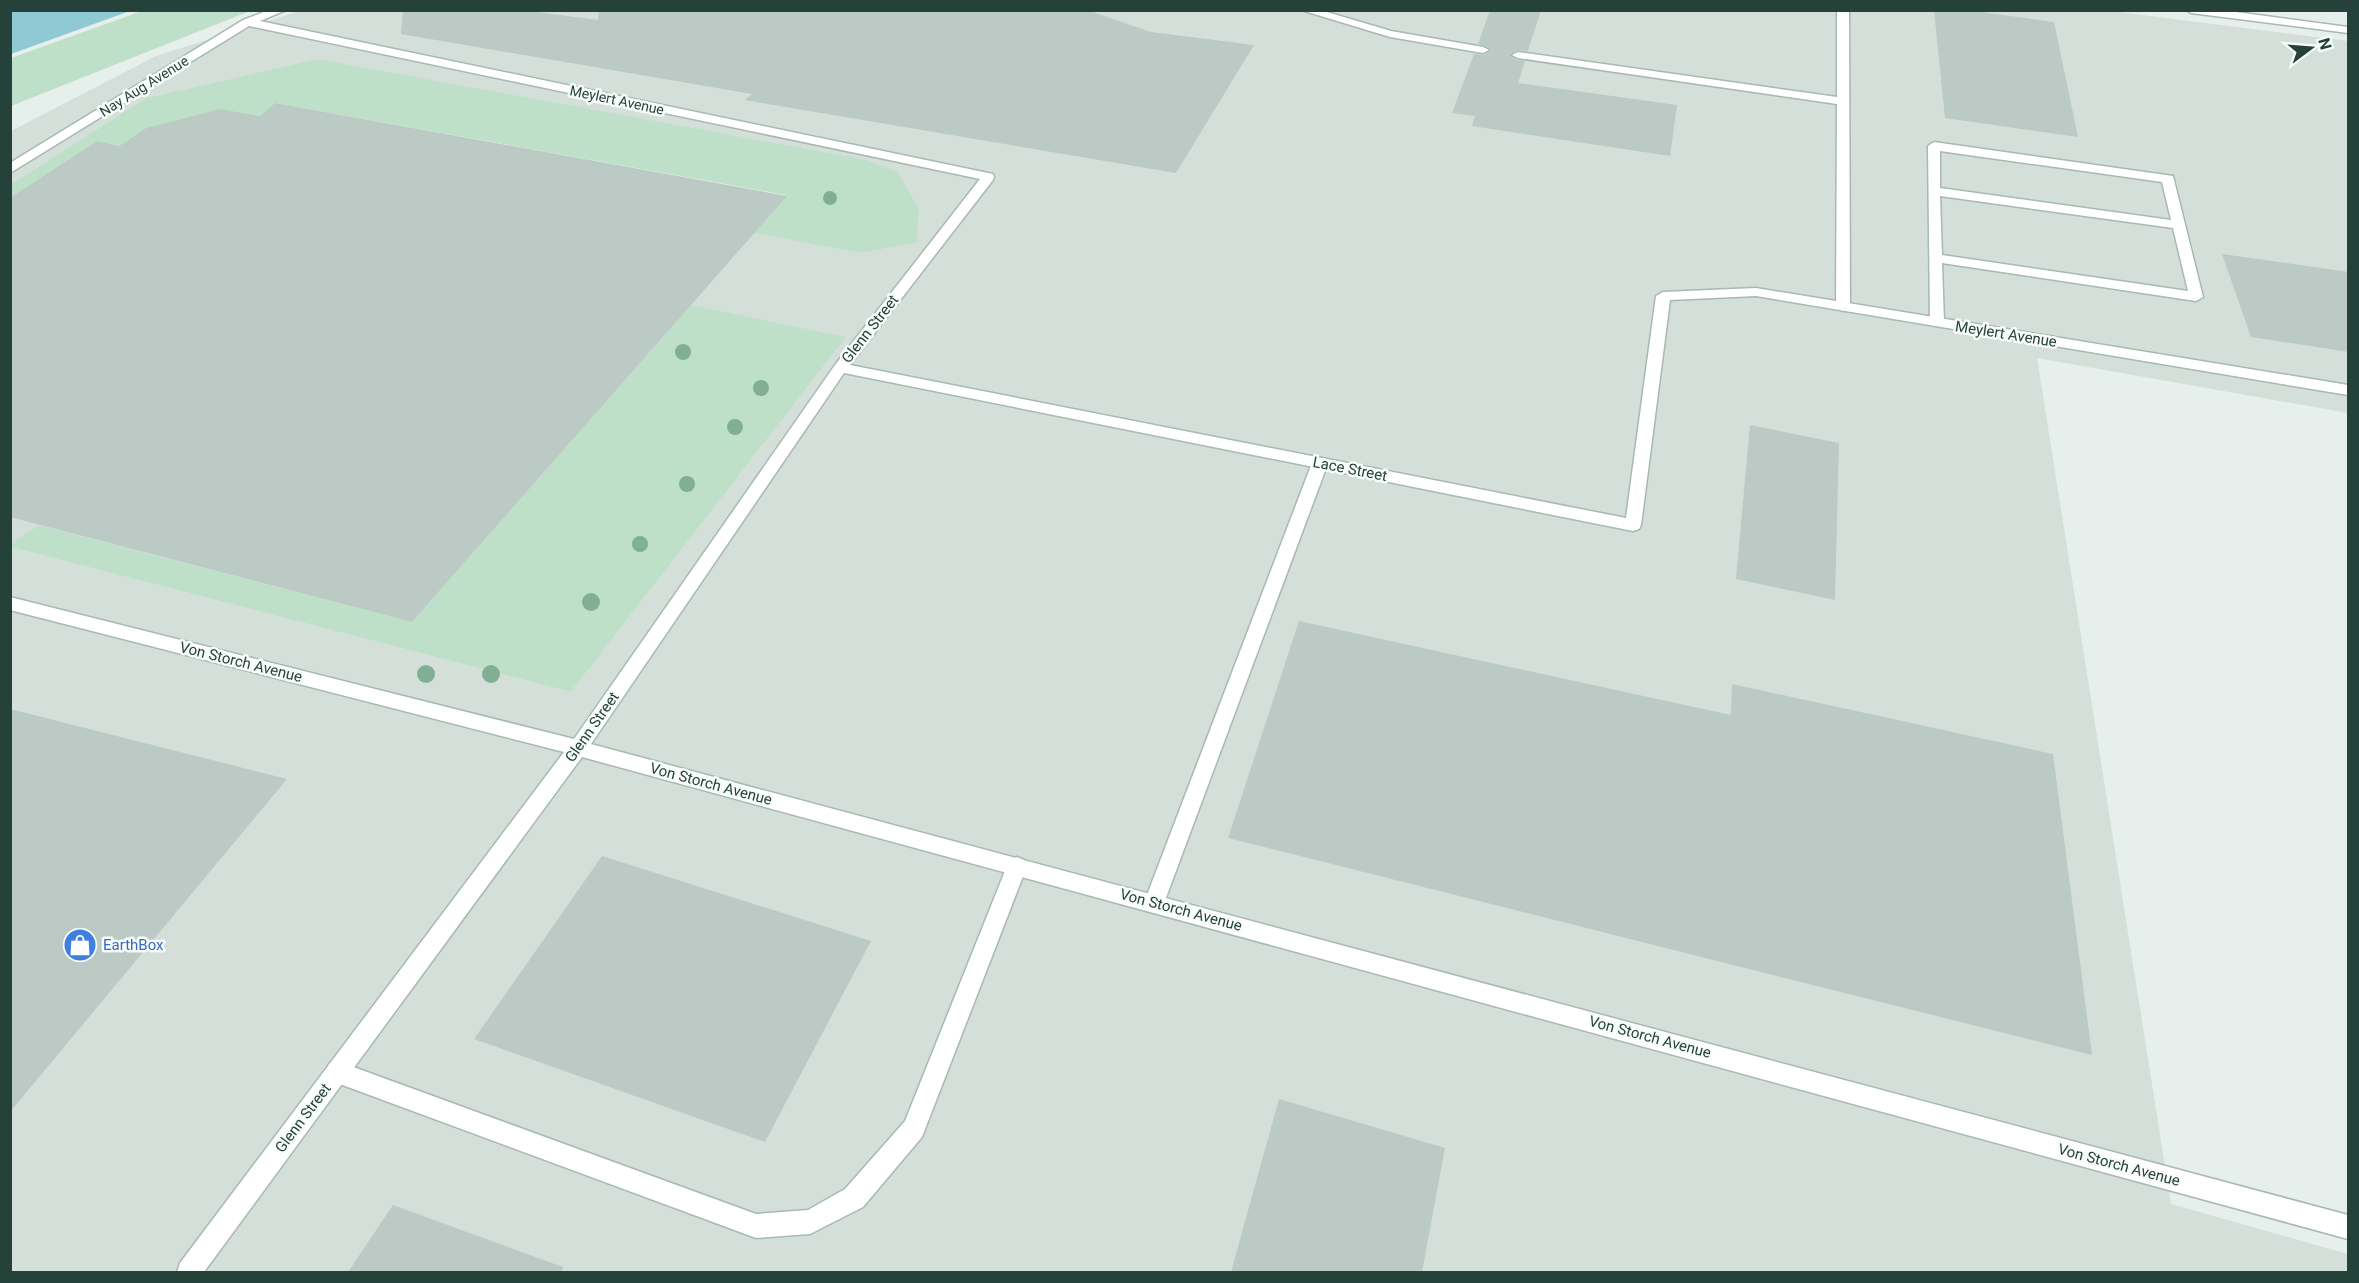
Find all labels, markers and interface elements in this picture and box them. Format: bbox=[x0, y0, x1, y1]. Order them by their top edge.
north arrow bbox=[2281, 18, 2341, 78]
text: N bbox=[2314, 36, 2336, 52]
street label: Nay Aug Avenue bbox=[97, 52, 191, 120]
street label: Meylert Avenue bbox=[568, 82, 666, 118]
street label: Glenn Street bbox=[838, 291, 902, 367]
street label: Meylert Avenue bbox=[1954, 317, 2058, 351]
street label: Lace Street bbox=[1311, 453, 1389, 485]
street label: Von Storch Avenue bbox=[178, 638, 304, 686]
street label: Glenn Street bbox=[561, 688, 623, 766]
street label: Von Storch Avenue bbox=[648, 759, 774, 809]
street label: Von Storch Avenue bbox=[1118, 885, 1244, 935]
shop icon: EarthBox bbox=[62, 927, 98, 963]
place label: EarthBox bbox=[103, 936, 164, 954]
street label: Von Storch Avenue bbox=[1587, 1012, 1713, 1062]
street label: Glenn Street bbox=[271, 1080, 335, 1156]
street label: Von Storch Avenue bbox=[2056, 1140, 2182, 1190]

